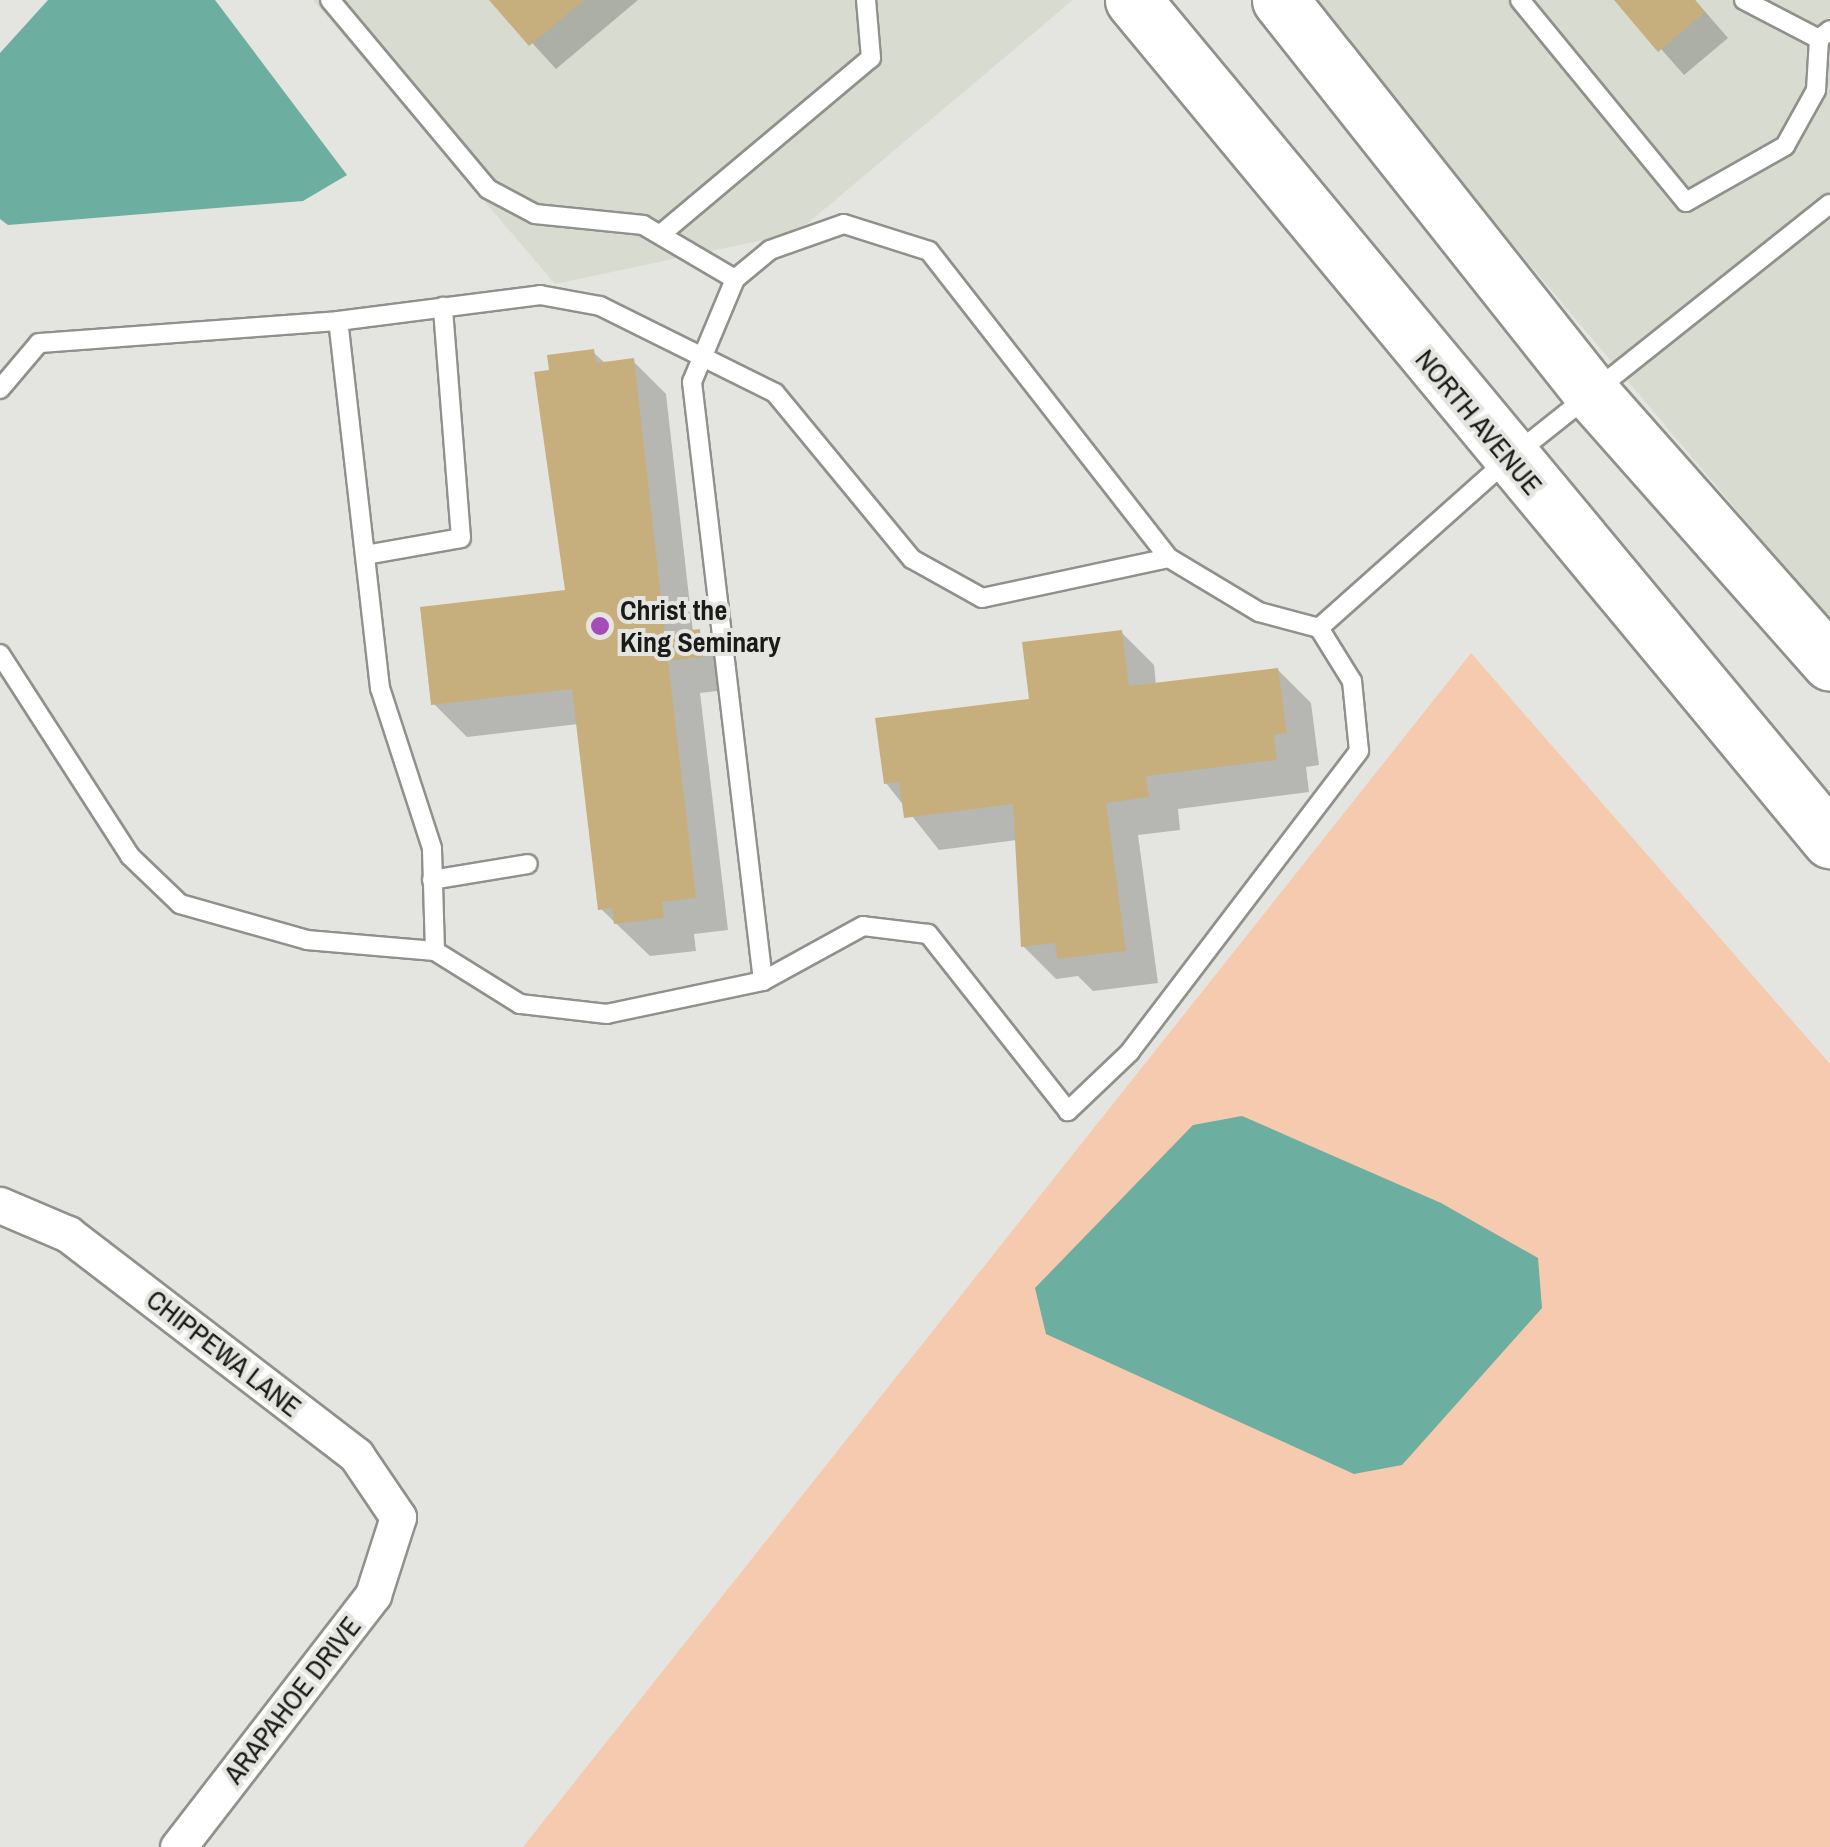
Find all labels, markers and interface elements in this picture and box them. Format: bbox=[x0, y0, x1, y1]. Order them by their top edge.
street label: NORTH AVENUE bbox=[1408, 342, 1550, 502]
place label: Christ the King Seminary bbox=[620, 593, 781, 659]
marker: Christ the King Seminary bbox=[589, 615, 611, 637]
street label: CHIPPEWA LANE bbox=[140, 1282, 308, 1424]
street label: ARAPAHOE DRIVE bbox=[216, 1610, 368, 1790]

